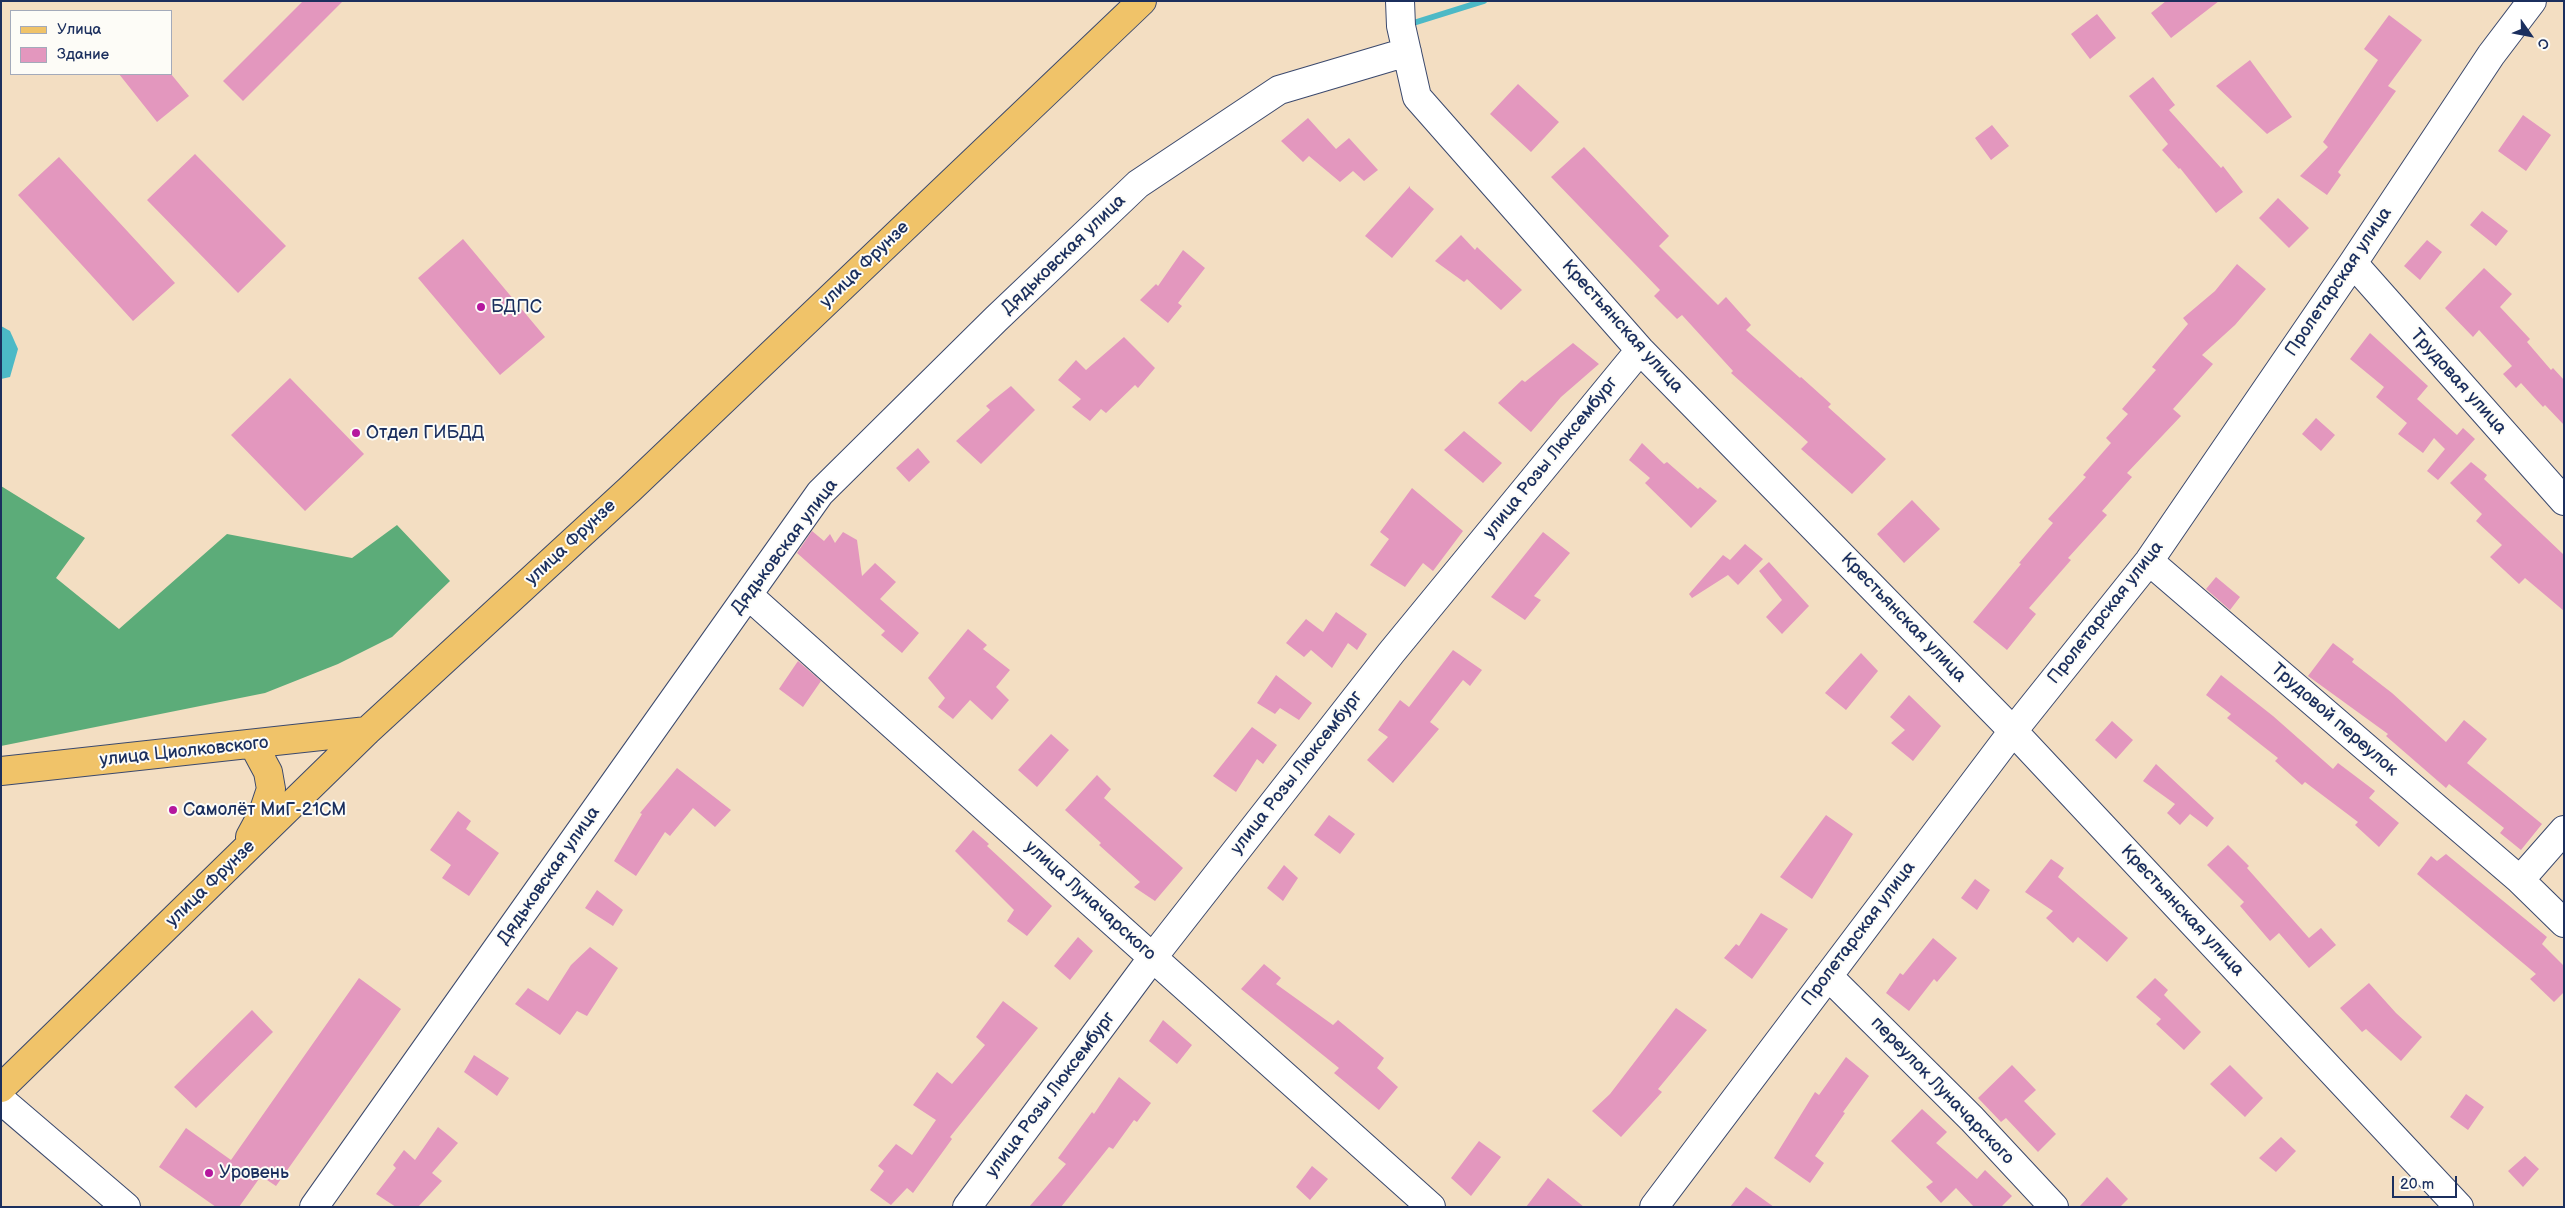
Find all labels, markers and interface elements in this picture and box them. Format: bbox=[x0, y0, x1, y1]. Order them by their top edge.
legend bbox=[10, 10, 172, 75]
north arrow bbox=[2505, 10, 2555, 60]
text: Улица bbox=[57, 20, 101, 39]
text: С bbox=[2533, 35, 2553, 52]
text: Здание bbox=[57, 45, 109, 64]
street label: Дядьковская улица bbox=[997, 190, 1131, 320]
street label: Пролетарская улица bbox=[2281, 203, 2397, 361]
street label: улица Фрунзе bbox=[816, 217, 914, 313]
street label: Крестьянская улица bbox=[1557, 256, 1687, 398]
place label: БДПС bbox=[491, 296, 542, 318]
marker: БДПС bbox=[475, 301, 487, 313]
street label: Трудовая улица bbox=[2405, 325, 2511, 439]
street label: улица Розы Люксембург bbox=[1479, 373, 1623, 543]
place label: Отдел ГИБДД bbox=[366, 422, 485, 444]
marker: Отдел ГИБДД bbox=[350, 427, 362, 439]
street label: Дядьковская улица bbox=[727, 475, 843, 619]
street label: улица Фрунзе bbox=[521, 496, 621, 590]
street label: Пролетарская улица bbox=[2044, 537, 2168, 689]
street label: Крестьянская улица bbox=[1836, 549, 1970, 687]
street label: Трудовой переулок bbox=[2266, 659, 2402, 781]
street label: улица Розы Люксембург bbox=[1226, 687, 1368, 859]
street label: улица Циолковского bbox=[99, 732, 269, 772]
place label: Самолёт МиГ-21СМ bbox=[183, 799, 346, 821]
street label: Дядьковская улица bbox=[493, 803, 605, 949]
marker: Самолёт МиГ-21СМ bbox=[167, 804, 179, 816]
street label: улица Фрунзе bbox=[162, 836, 260, 932]
street label: улица Луначарского bbox=[1020, 836, 1160, 966]
street label: Крестьянская улица bbox=[2116, 841, 2248, 981]
street label: Пролетарская улица bbox=[1798, 857, 1920, 1011]
street label: улица Розы Люксембург bbox=[982, 1008, 1120, 1182]
street label: переулок Луначарского bbox=[1866, 1013, 2018, 1169]
place label: Уровень bbox=[219, 1162, 289, 1184]
scale bar bbox=[2395, 1166, 2460, 1198]
marker: Уровень bbox=[203, 1167, 215, 1179]
text: 20 m bbox=[2400, 1175, 2434, 1194]

